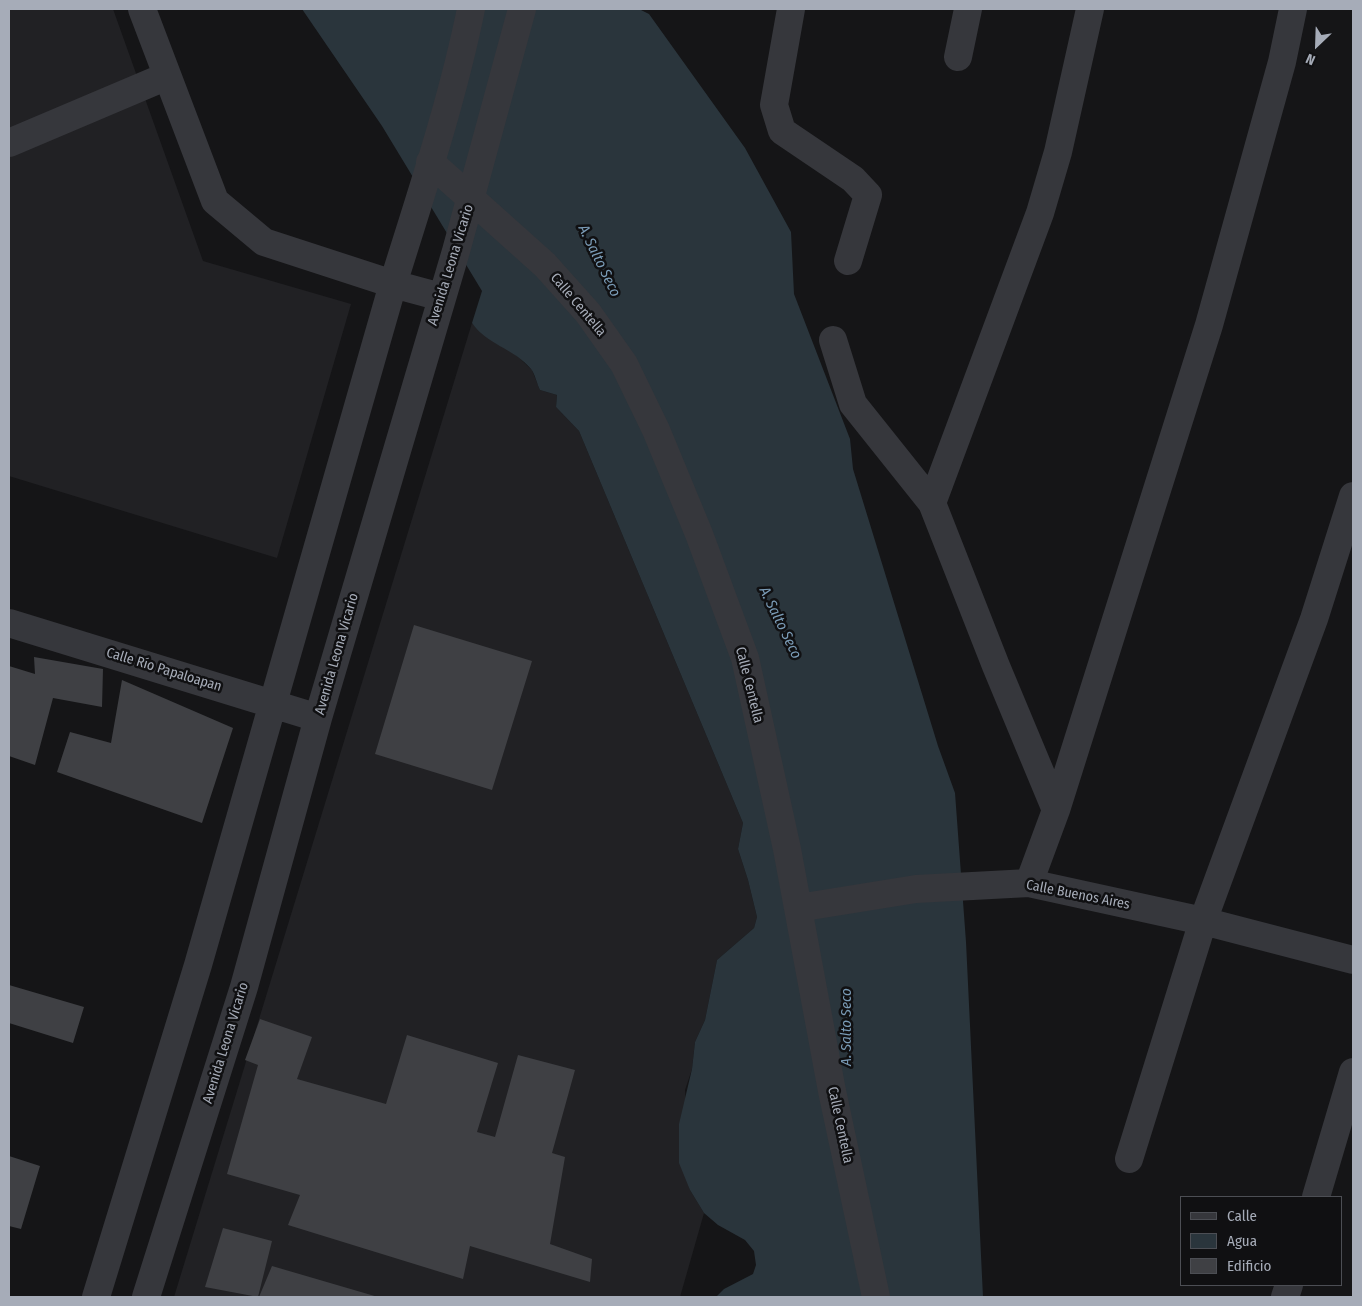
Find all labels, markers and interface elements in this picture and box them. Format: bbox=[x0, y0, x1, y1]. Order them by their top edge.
north arrow bbox=[1292, 20, 1342, 70]
text: N bbox=[1303, 50, 1318, 69]
street label: Avenida Leona Vicario bbox=[425, 202, 477, 328]
water label: A. Salto Seco bbox=[574, 222, 624, 300]
street label: Calle Centella bbox=[547, 270, 609, 340]
water label: A. Salto Seco bbox=[755, 584, 805, 662]
street label: Avenida Leona Vicario bbox=[312, 591, 362, 717]
street label: Calle Río Papaloapan bbox=[104, 644, 224, 696]
street label: Calle Centella bbox=[731, 645, 767, 725]
street label: Calle Buenos Aires bbox=[1025, 877, 1131, 913]
street label: Avenida Leona Vicario bbox=[200, 980, 252, 1106]
water label: A. Salto Seco bbox=[838, 988, 856, 1066]
street label: Calle Centella bbox=[824, 1085, 856, 1165]
legend bbox=[1180, 1196, 1342, 1286]
text: Calle bbox=[1227, 1207, 1257, 1225]
text: Agua bbox=[1227, 1232, 1257, 1250]
text: Edificio bbox=[1227, 1257, 1272, 1275]

